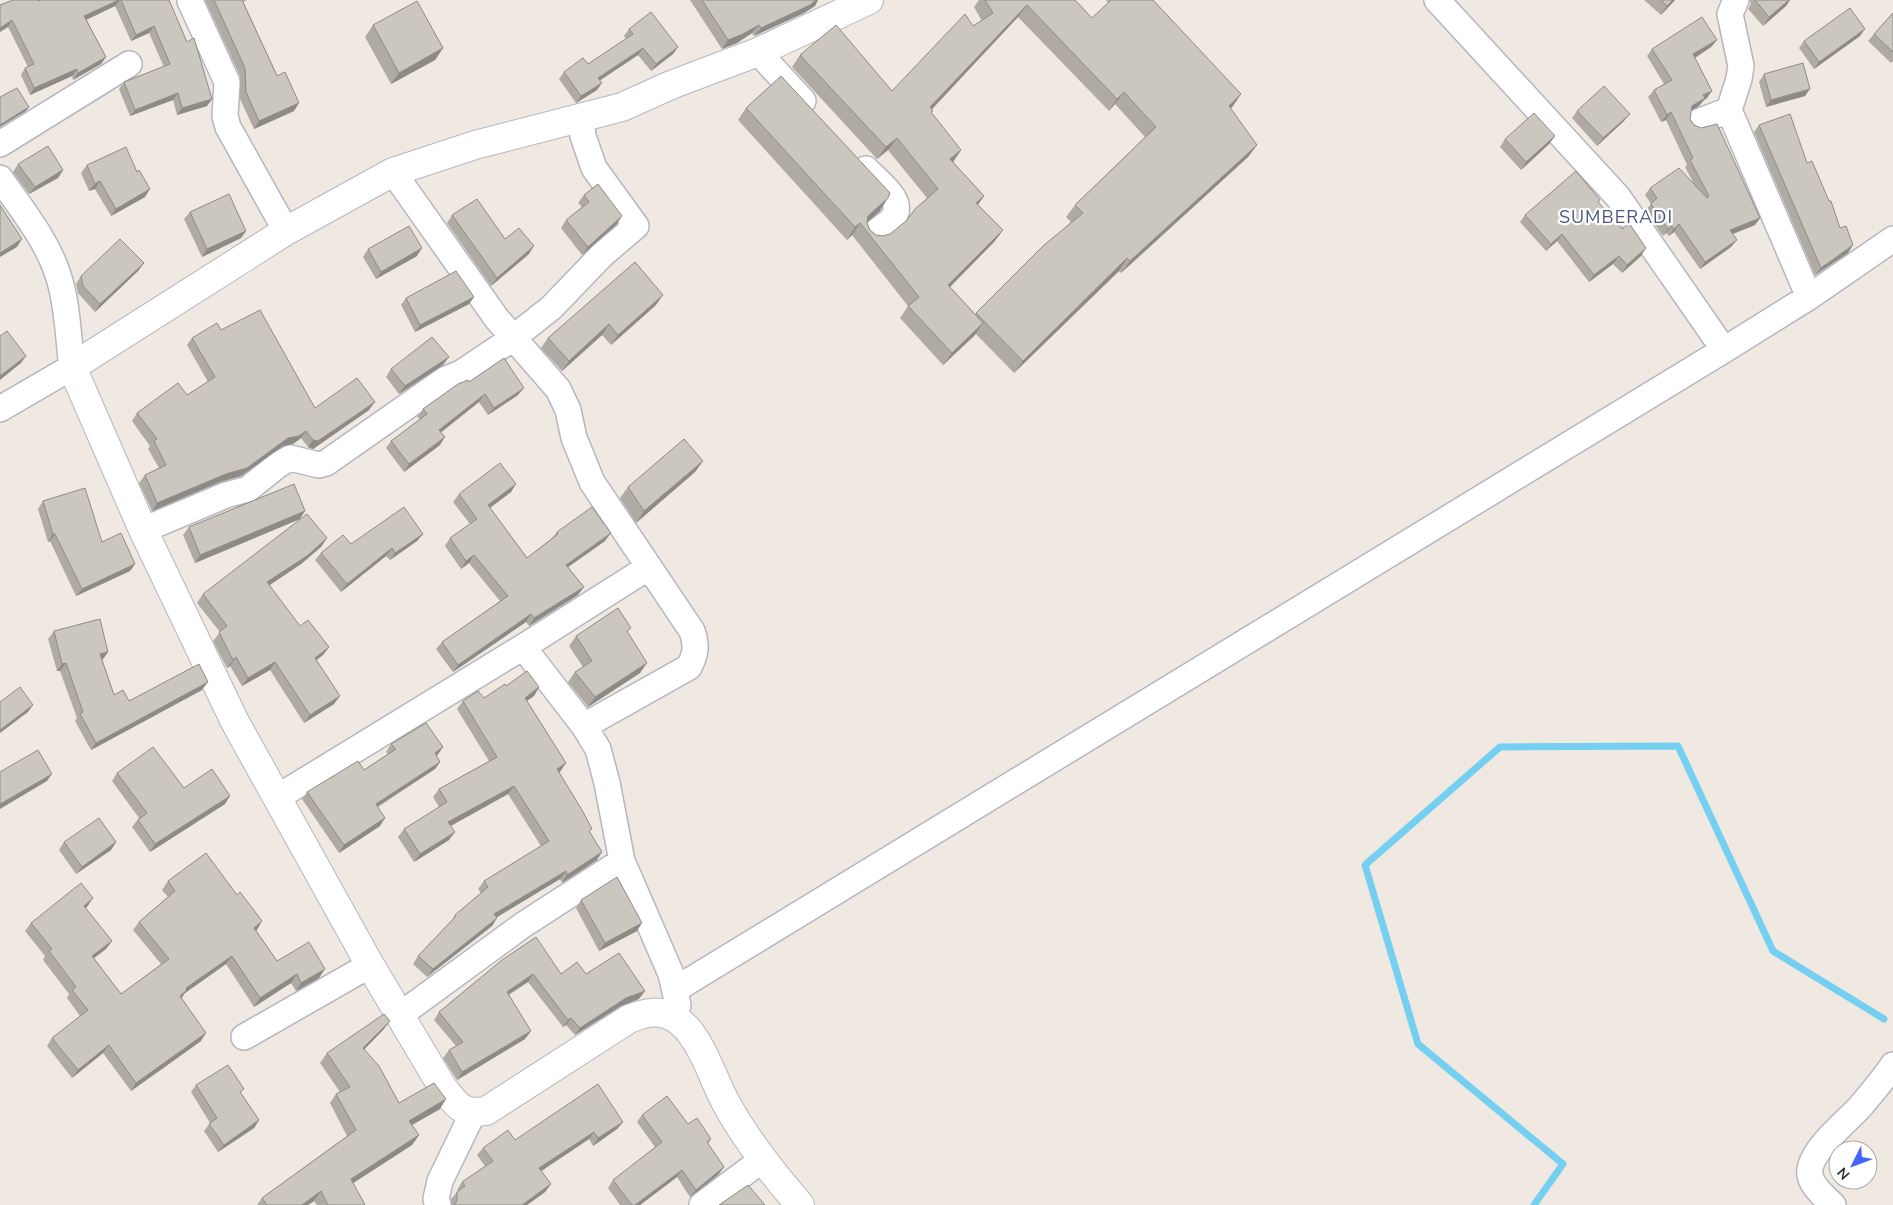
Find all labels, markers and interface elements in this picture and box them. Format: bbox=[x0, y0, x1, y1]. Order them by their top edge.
district label: SUMBERADI bbox=[1559, 205, 1673, 229]
north arrow bbox=[1828, 1140, 1878, 1190]
text: N bbox=[1833, 1163, 1854, 1184]

